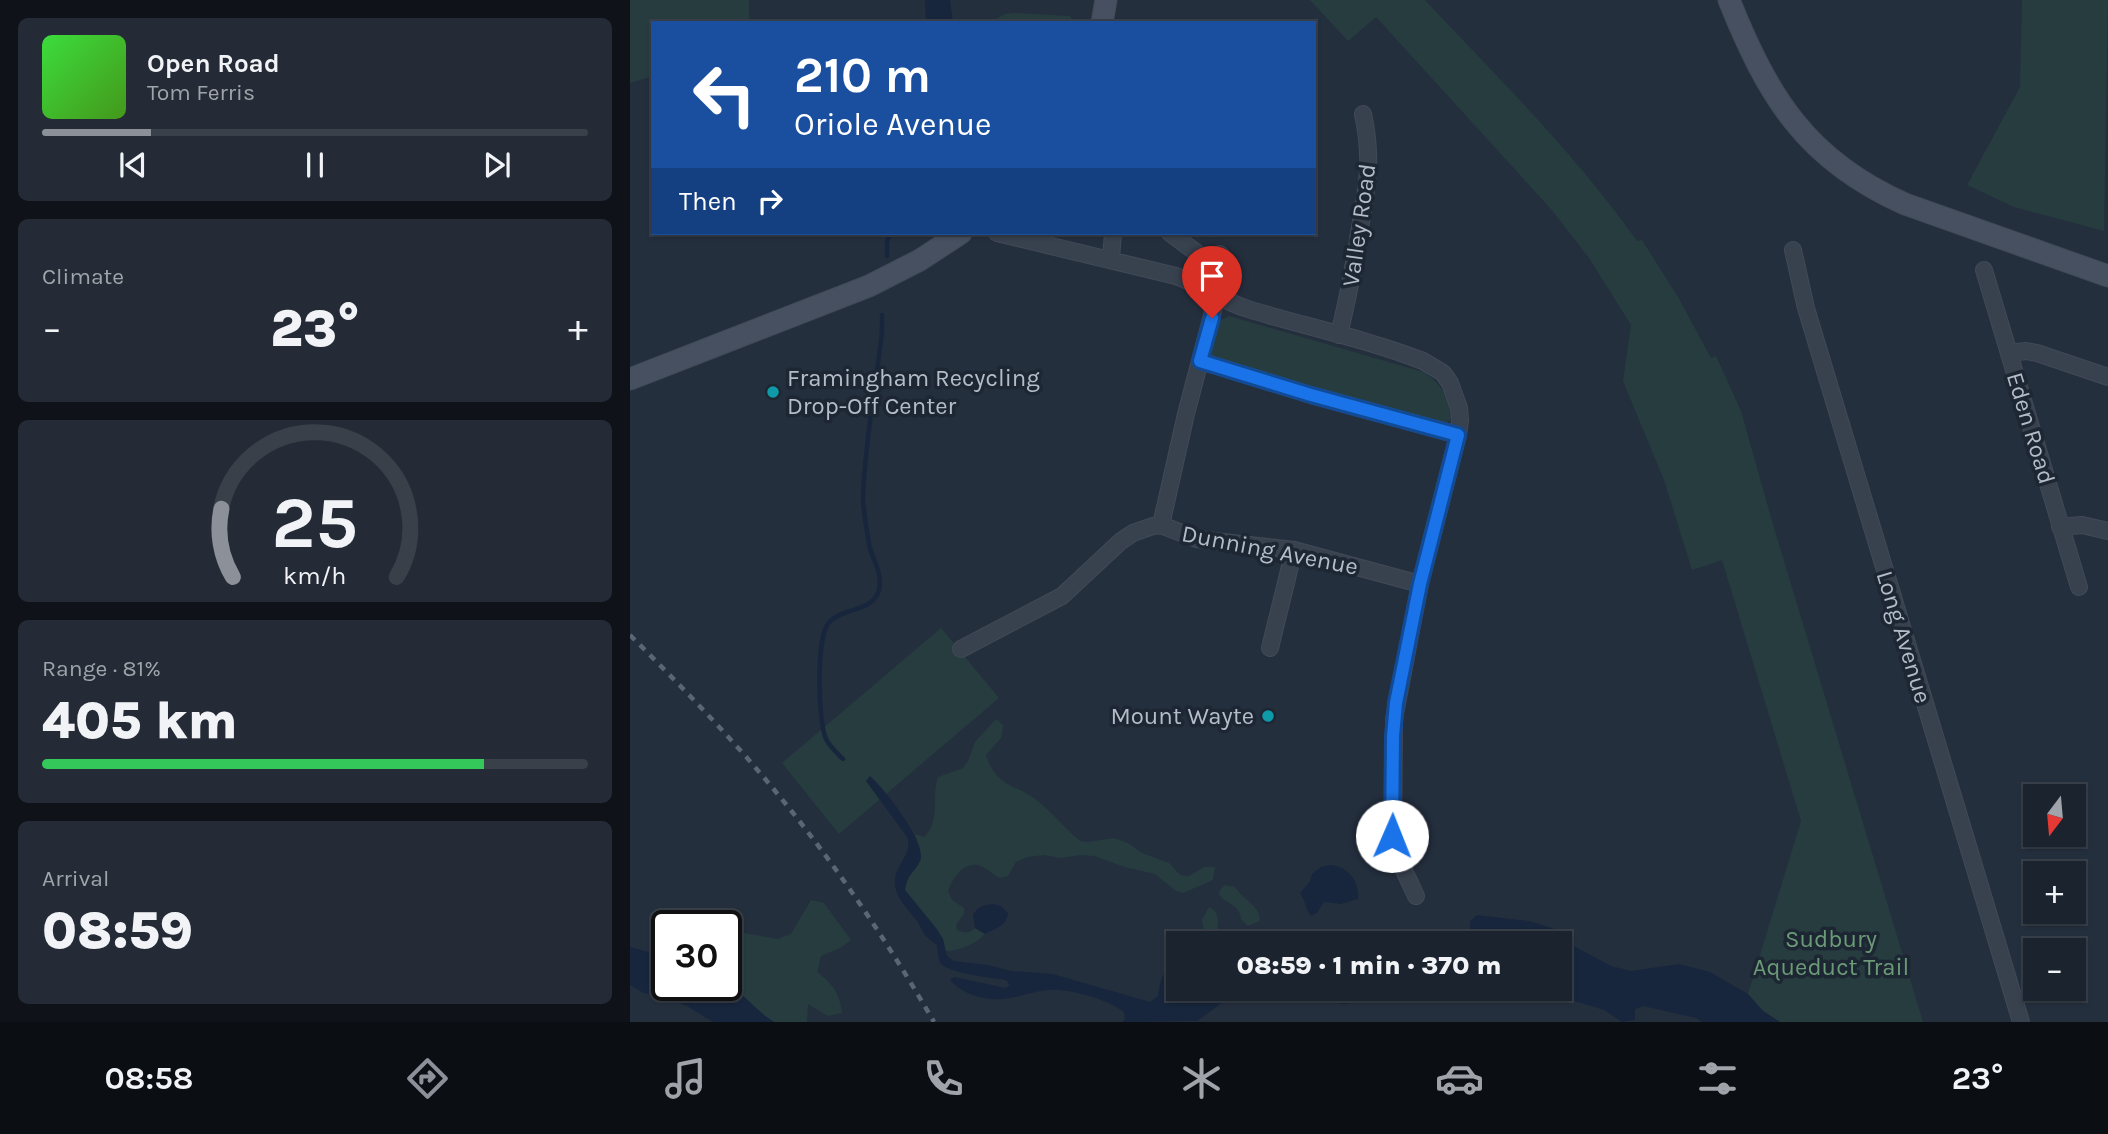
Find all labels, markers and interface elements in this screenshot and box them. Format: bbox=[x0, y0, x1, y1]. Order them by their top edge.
text: 210 m bbox=[794, 47, 931, 104]
text: Open Road bbox=[147, 48, 280, 79]
icon: left bbox=[679, 49, 770, 140]
text: Tom Ferris bbox=[147, 79, 255, 106]
text: Oriole Avenue bbox=[794, 106, 992, 143]
icon: previous bbox=[114, 146, 152, 184]
icon: pause bbox=[296, 146, 334, 184]
icon: next bbox=[478, 146, 516, 184]
street label: Valley Road bbox=[1337, 162, 1381, 288]
icon: right bbox=[751, 182, 789, 220]
text: Then bbox=[679, 186, 737, 217]
pin bbox=[1182, 246, 1242, 318]
icon: arrive bbox=[1193, 257, 1231, 295]
text: Climate bbox=[42, 263, 124, 290]
text: 23° bbox=[270, 298, 360, 359]
text: − bbox=[42, 306, 62, 351]
text: + bbox=[568, 306, 588, 351]
place label: Framingham Recycling Drop-Off Center bbox=[787, 364, 1040, 420]
street label: Eden Road bbox=[2001, 369, 2061, 487]
marker: Framingham Recycling Drop-Off Center bbox=[765, 384, 781, 400]
text: 25 bbox=[272, 480, 358, 565]
street label: Dunning Avenue bbox=[1179, 519, 1361, 581]
text: km/h bbox=[283, 561, 347, 590]
street label: Long Avenue bbox=[1871, 567, 1937, 707]
text: Range · 81% bbox=[42, 655, 161, 682]
text: 405 km bbox=[42, 690, 238, 751]
place label: Mount Wayte bbox=[1110, 702, 1254, 730]
marker: Mount Wayte bbox=[1260, 708, 1276, 724]
north arrow bbox=[2023, 784, 2086, 847]
map controls bbox=[2023, 784, 2086, 1001]
position arrow bbox=[1355, 799, 1429, 873]
button: + bbox=[2023, 861, 2086, 924]
text: Arrival bbox=[42, 865, 109, 892]
text: 08:59 bbox=[42, 900, 193, 961]
speed limit sign: 30 bbox=[651, 910, 742, 1001]
park label: Sudbury Aqueduct Trail bbox=[1753, 925, 1909, 981]
button: − bbox=[2023, 938, 2086, 1001]
text: 08:59 · 1 min · 370 m bbox=[1236, 950, 1502, 981]
icon: directions bbox=[403, 1054, 452, 1103]
icon: music bbox=[661, 1054, 710, 1103]
icon: phone bbox=[919, 1054, 968, 1103]
icon: climate bbox=[1177, 1054, 1226, 1103]
icon: car bbox=[1435, 1054, 1484, 1103]
icon: filters bbox=[1693, 1054, 1742, 1103]
text: 08:58 bbox=[105, 1060, 193, 1097]
text: 23° bbox=[1952, 1060, 2003, 1097]

